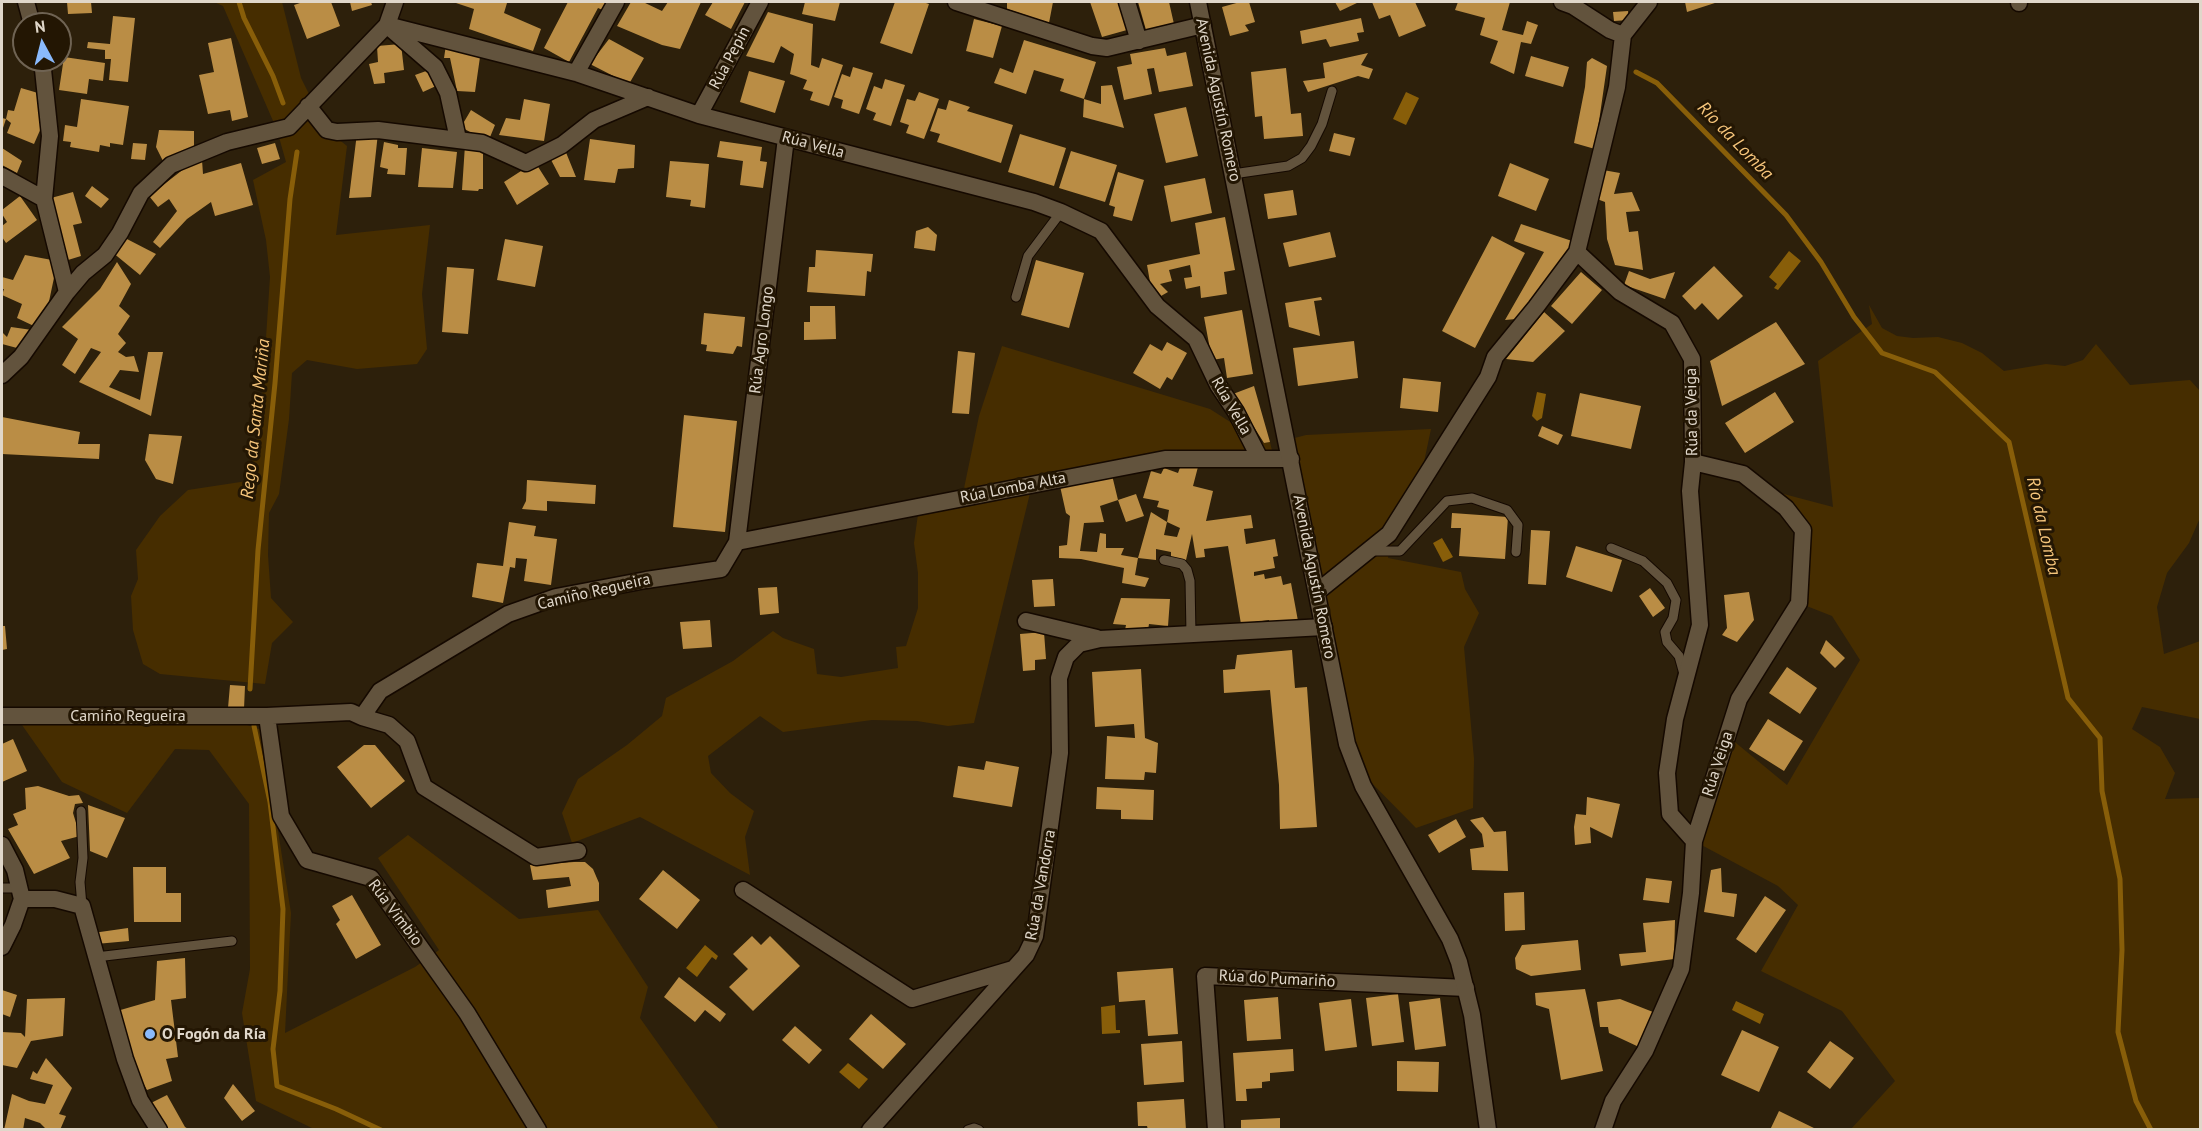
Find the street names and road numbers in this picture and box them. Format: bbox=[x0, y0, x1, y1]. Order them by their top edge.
street label: Avenida Agustín Romero bbox=[1191, 17, 1245, 183]
street label: Rúa Pepin bbox=[705, 23, 755, 93]
street label: Rúa Vella bbox=[780, 127, 846, 163]
street label: Rúa Agro Longo bbox=[746, 285, 778, 395]
street label: Rúa da Veiga bbox=[1682, 368, 1702, 456]
street label: Rúa Vella bbox=[1207, 374, 1255, 438]
street label: Rúa Lomba Alta bbox=[958, 468, 1068, 508]
street label: Avenida Agustín Romero bbox=[1289, 493, 1339, 661]
street label: Camiño Regueira bbox=[536, 570, 652, 614]
street label: Camiño Regueira bbox=[70, 706, 186, 726]
street label: Rúa Veiga bbox=[1698, 729, 1738, 799]
street label: Rúa da Vandorra bbox=[1022, 828, 1060, 942]
street label: Rúa Vimbio bbox=[364, 876, 426, 950]
street label: Rúa do Pumariño bbox=[1218, 966, 1336, 992]

